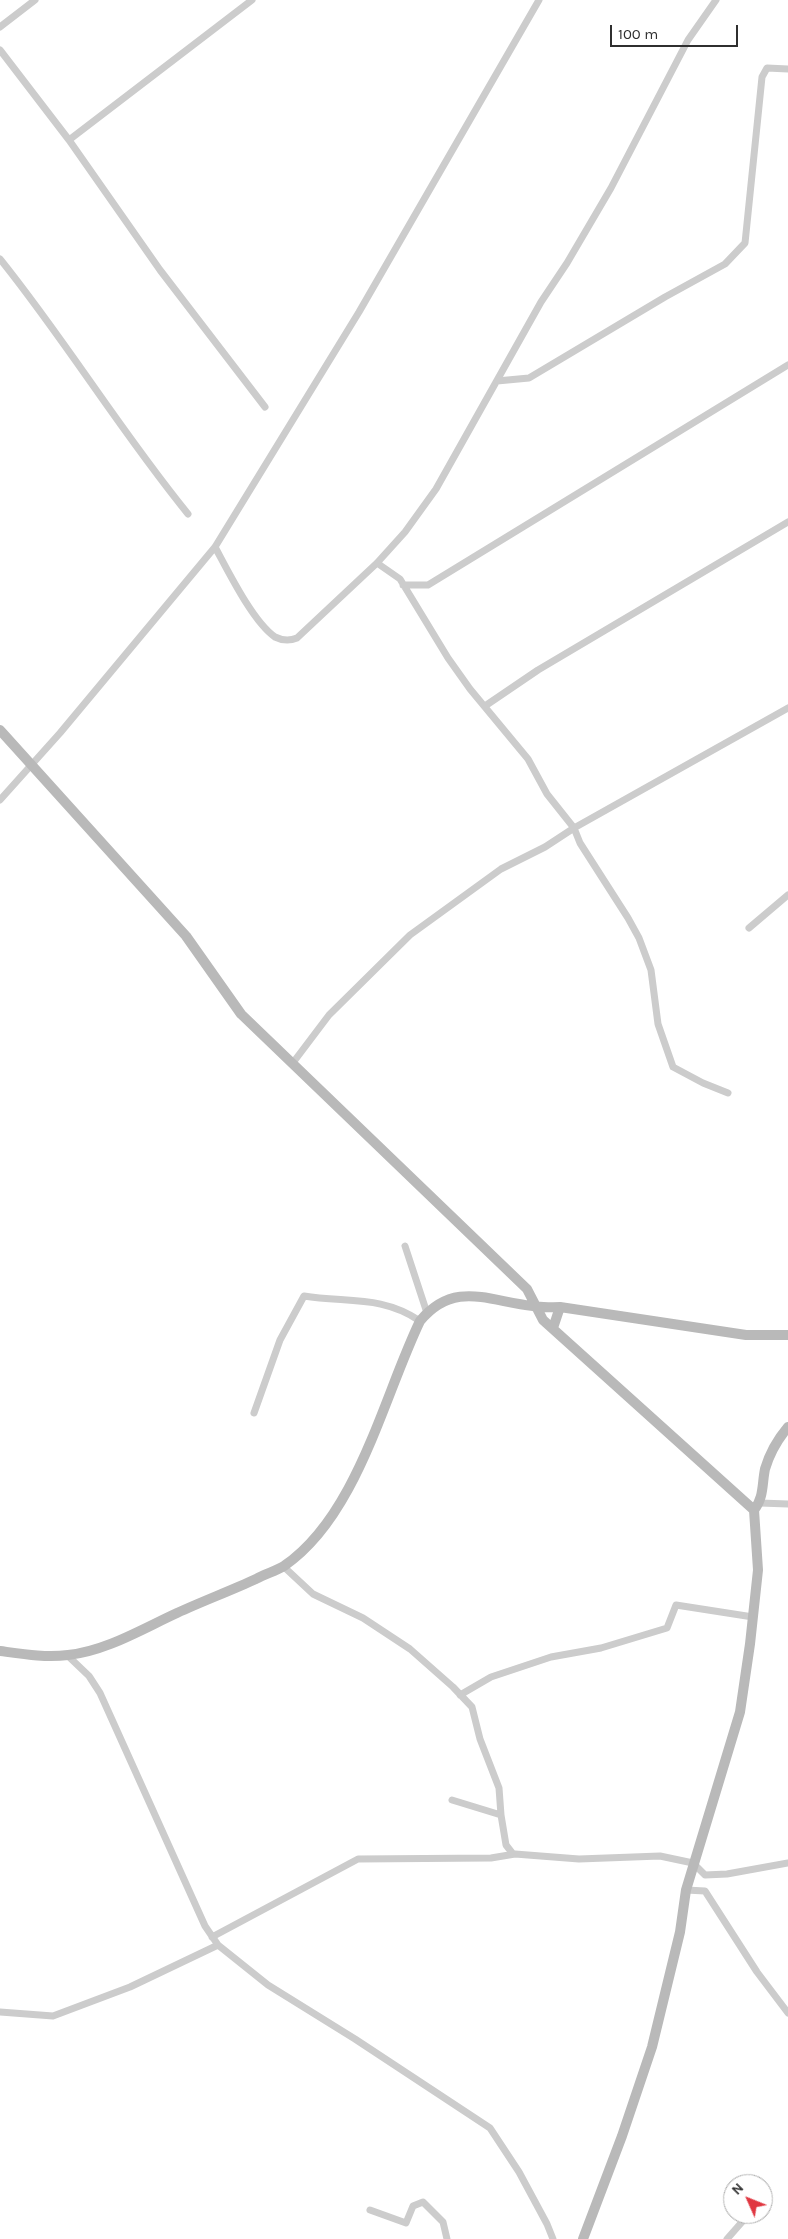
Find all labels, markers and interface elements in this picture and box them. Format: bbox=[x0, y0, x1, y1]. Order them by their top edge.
scale bar bbox=[613, 15, 740, 47]
text: 100 m bbox=[618, 25, 658, 43]
north arrow bbox=[723, 2174, 773, 2224]
text: N bbox=[728, 2179, 747, 2198]

